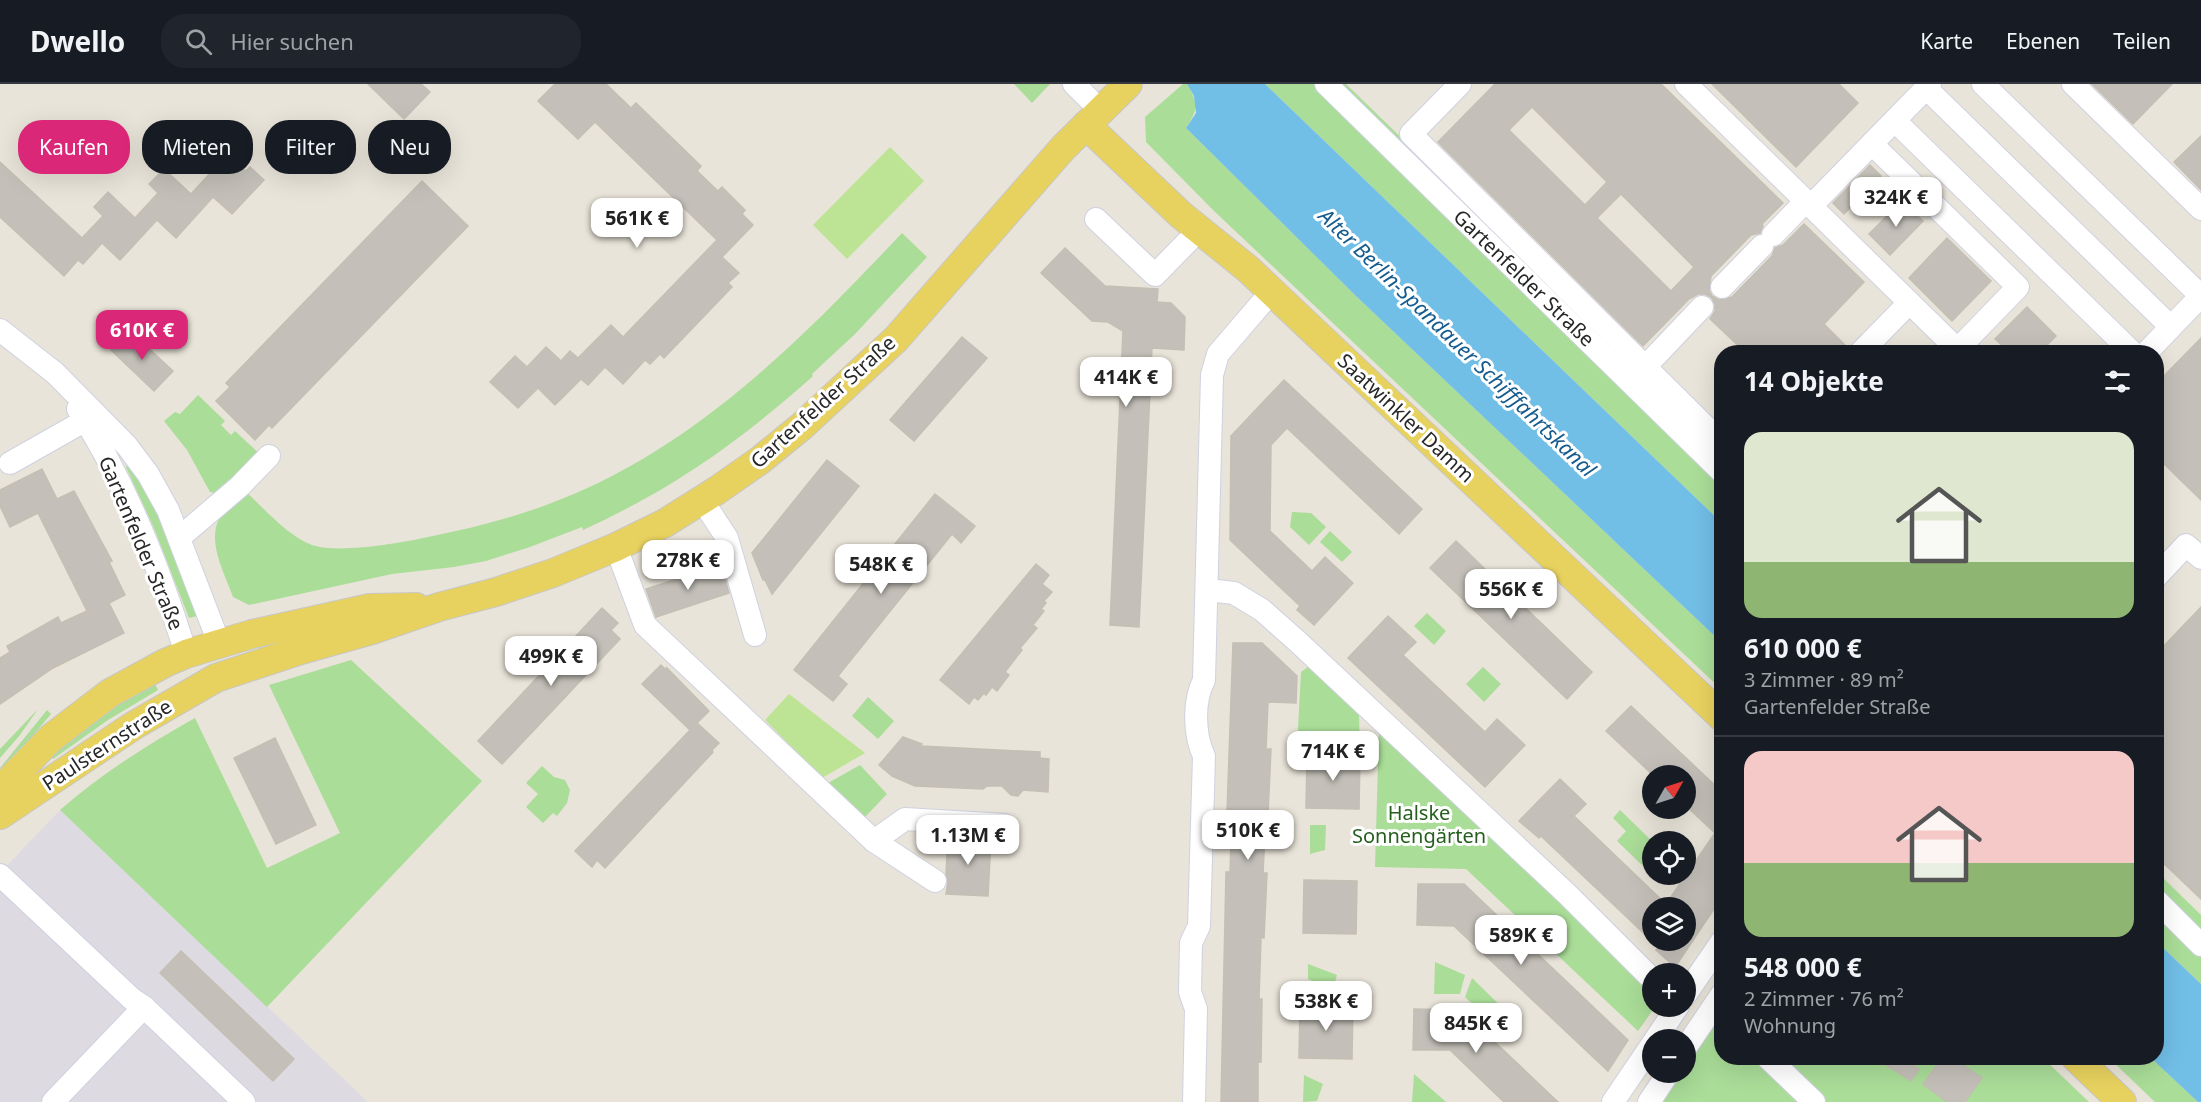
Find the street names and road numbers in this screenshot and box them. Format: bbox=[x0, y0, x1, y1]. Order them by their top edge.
street label: Gartenfelder Straße bbox=[1448, 203, 1601, 352]
street label: Gartenfelder Straße bbox=[744, 329, 901, 474]
street label: Saatwinkler Damm bbox=[1332, 347, 1481, 488]
street label: Gartenfelder Straße bbox=[93, 452, 190, 634]
street label: Paulsternstraße bbox=[37, 693, 177, 797]

